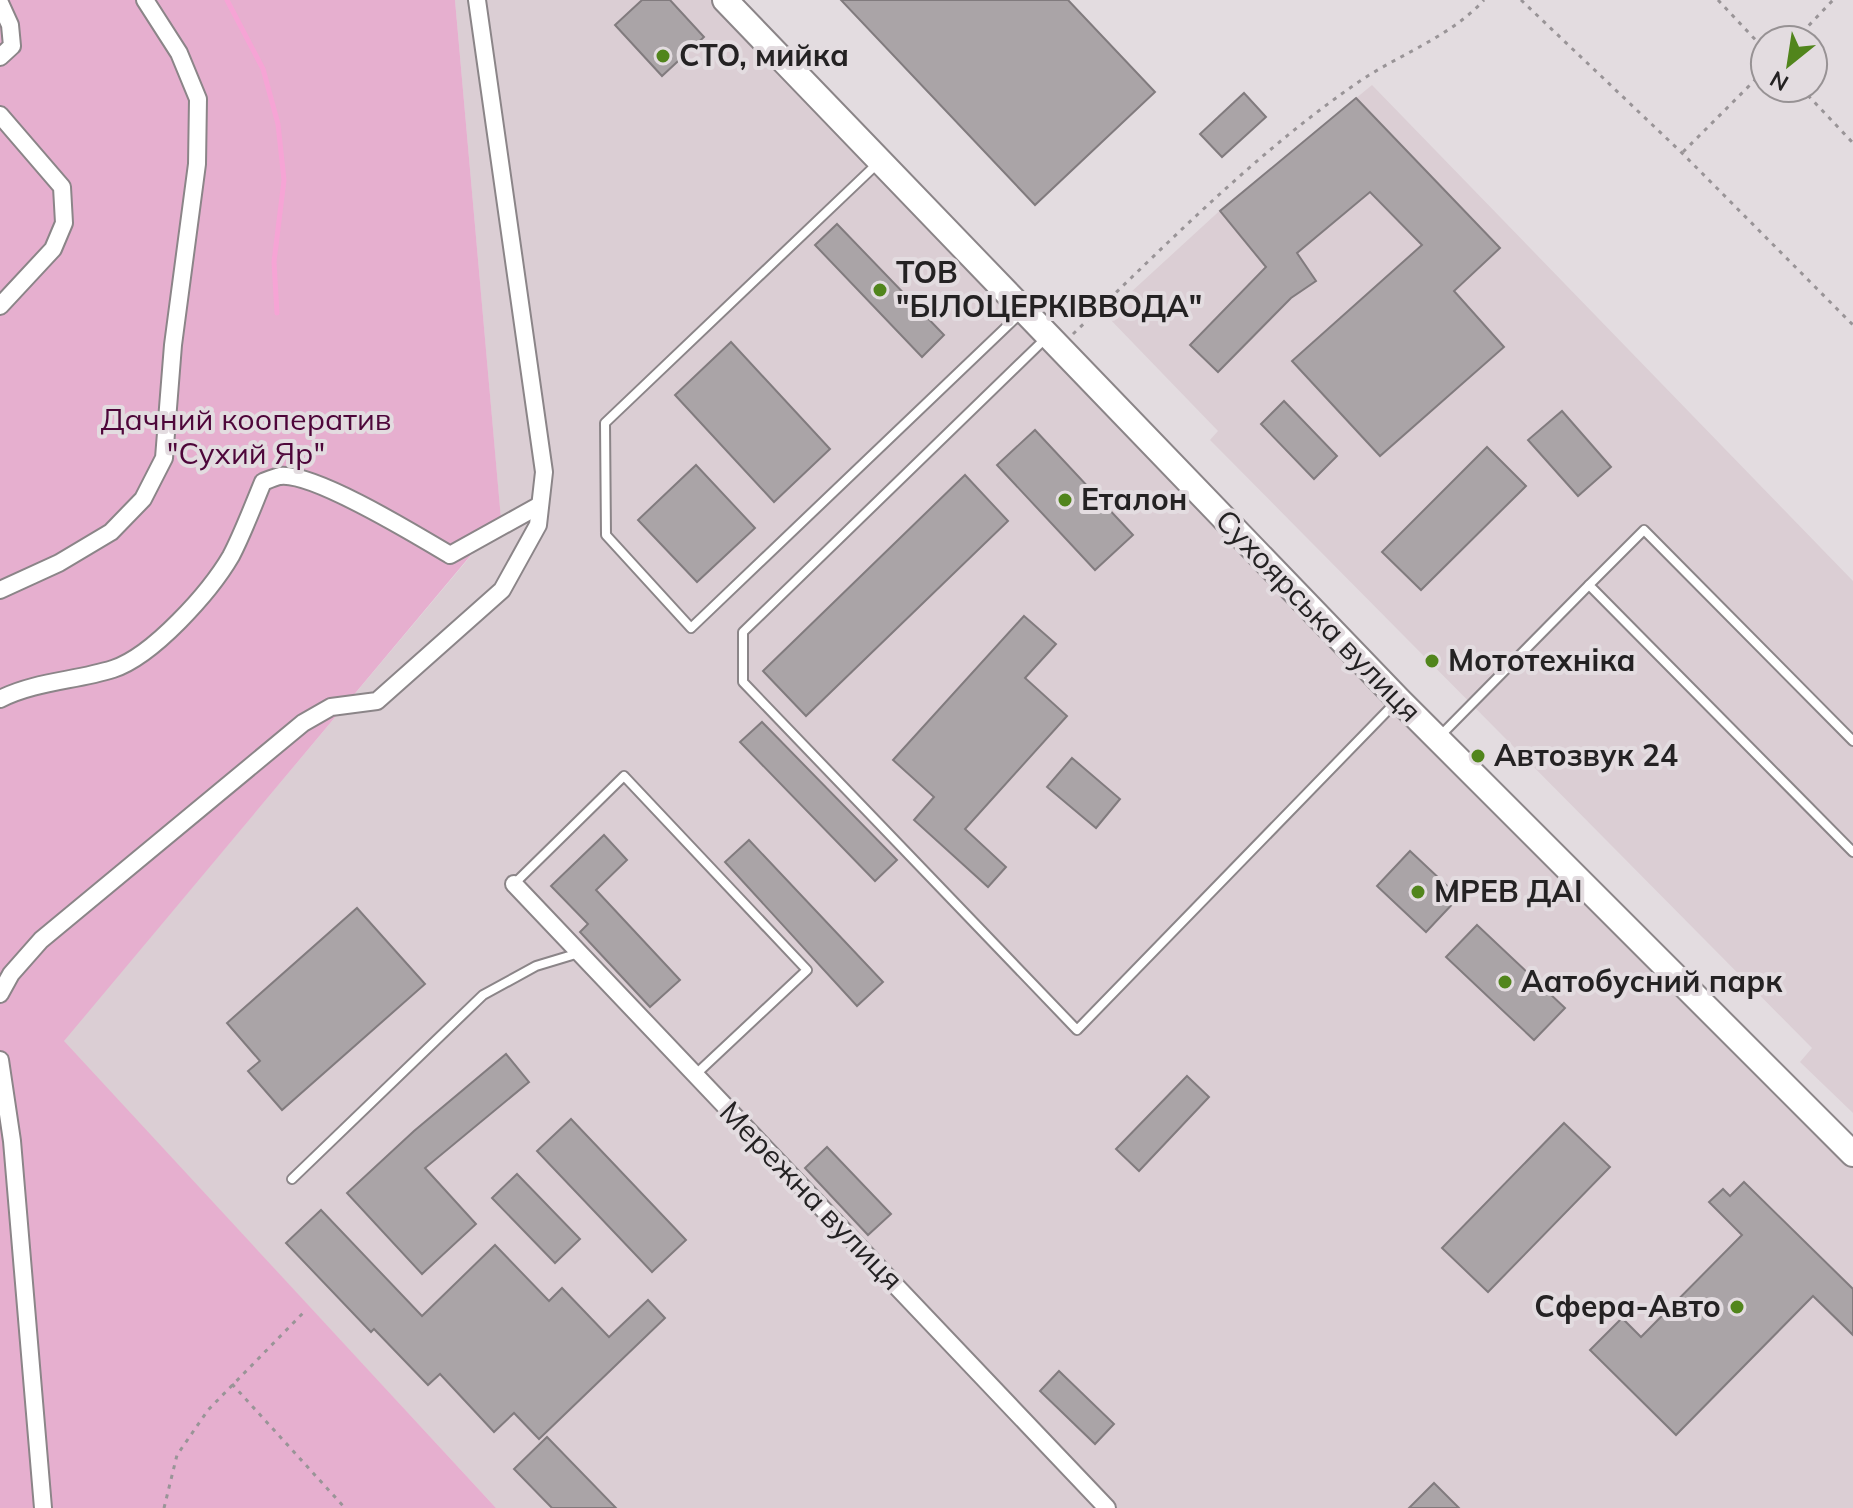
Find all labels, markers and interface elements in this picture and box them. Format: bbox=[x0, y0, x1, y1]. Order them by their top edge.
north arrow bbox=[1749, 24, 1829, 104]
place label: СТО, мийка bbox=[679, 36, 849, 74]
marker: СТО, мийка bbox=[654, 47, 672, 65]
text: N bbox=[1765, 65, 1793, 98]
place label: ТОВ "БІЛОЦЕРКІВВОДА" bbox=[896, 253, 1202, 325]
marker: ТОВ "БІЛОЦЕРКІВВОДА" bbox=[871, 281, 889, 299]
park label: Дачний кооператив "Сухий Яр" bbox=[100, 400, 392, 472]
place label: Еталон bbox=[1081, 480, 1187, 518]
marker: Еталон bbox=[1056, 491, 1074, 509]
street label: Сухоярська вулиця bbox=[1208, 501, 1430, 729]
place label: Мототехніка bbox=[1448, 641, 1636, 679]
marker: Мототехніка bbox=[1423, 652, 1441, 670]
place label: Автозвук 24 bbox=[1494, 736, 1678, 774]
marker: Автозвук 24 bbox=[1469, 747, 1487, 765]
place label: МРЕВ ДАІ bbox=[1434, 872, 1583, 910]
marker: МРЕВ ДАІ bbox=[1409, 883, 1427, 901]
place label: Аатобусний парк bbox=[1521, 962, 1783, 1000]
marker: Аатобусний парк bbox=[1496, 973, 1514, 991]
street label: Мережна вулиця bbox=[712, 1093, 911, 1298]
place label: Сфера-Авто bbox=[1534, 1287, 1721, 1325]
marker: Сфера-Авто bbox=[1728, 1298, 1746, 1316]

